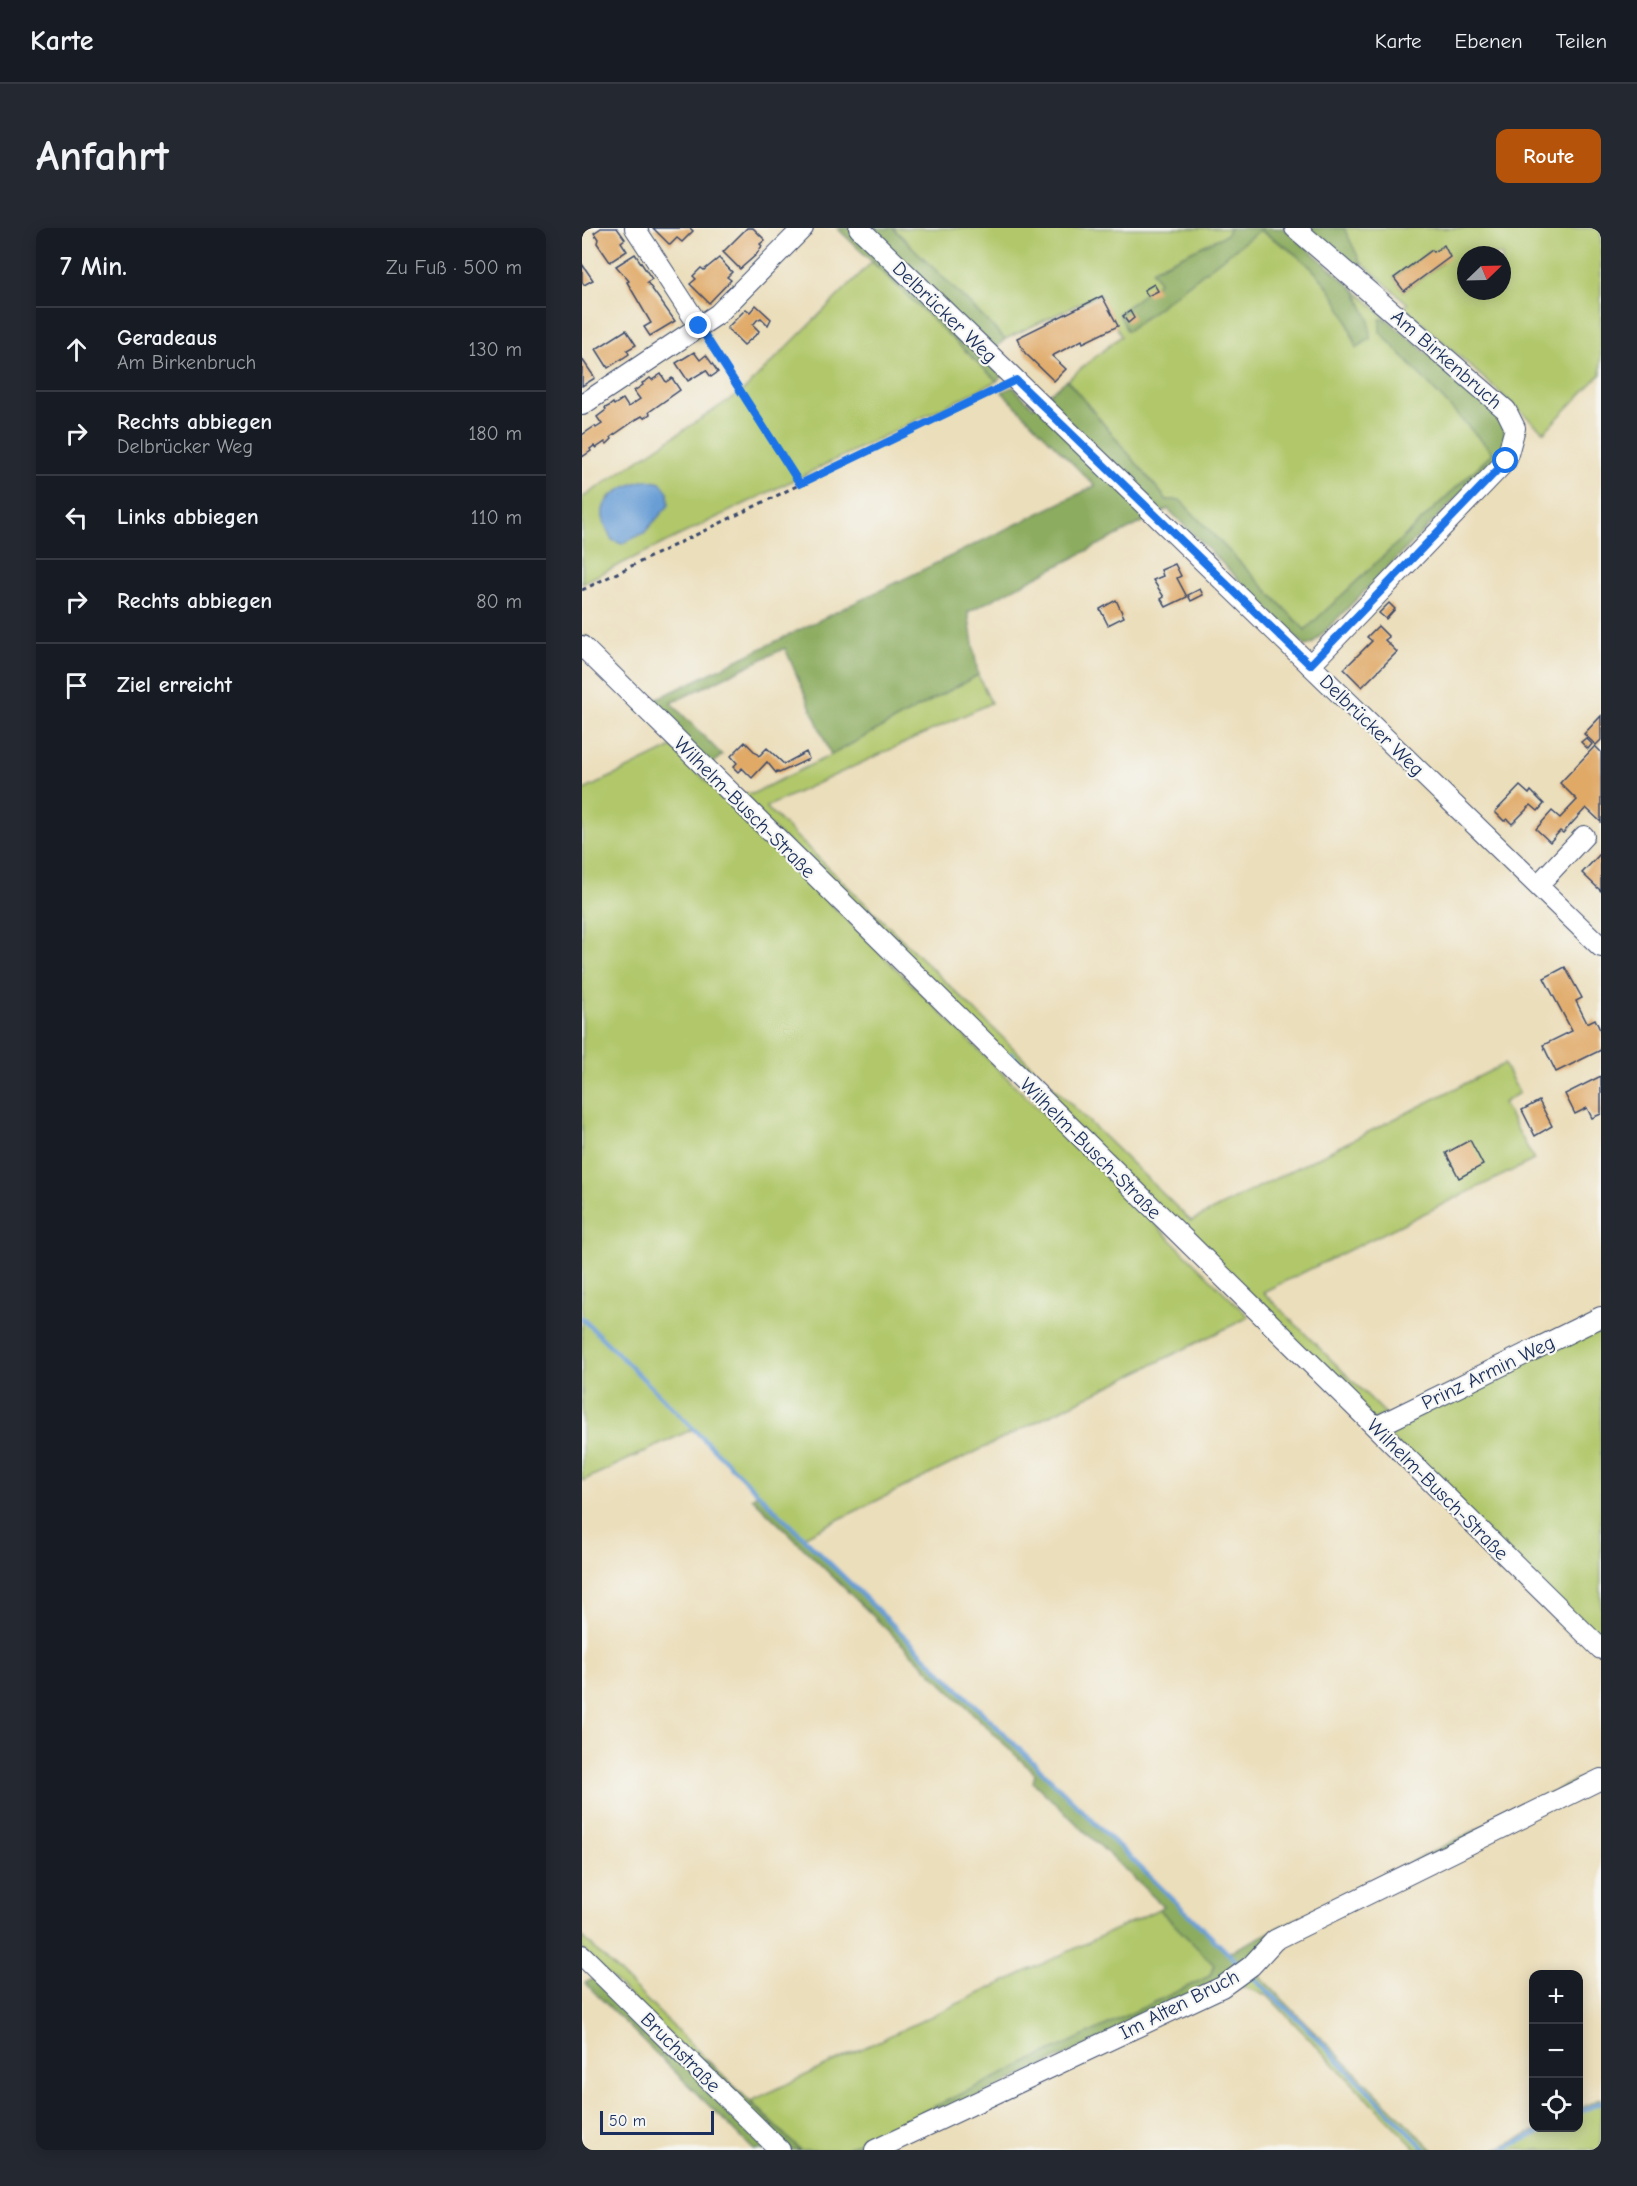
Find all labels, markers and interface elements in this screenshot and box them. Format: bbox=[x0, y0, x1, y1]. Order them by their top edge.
text: Karte bbox=[30, 25, 94, 57]
text: Karte bbox=[1375, 29, 1422, 53]
text: Ebenen bbox=[1455, 29, 1523, 53]
text: Teilen bbox=[1556, 29, 1607, 53]
button: Route bbox=[1496, 129, 1601, 183]
text: Anfahrt bbox=[36, 132, 169, 181]
north arrow bbox=[1457, 246, 1511, 300]
text: 7 Min. bbox=[60, 252, 127, 282]
text: Zu Fuß · 500 m bbox=[386, 256, 522, 279]
street label: Delbrücker Weg bbox=[888, 257, 1002, 368]
street label: Am Birkenbruch bbox=[1387, 305, 1507, 414]
route end bbox=[685, 312, 711, 338]
text: Geradeaus bbox=[117, 325, 217, 351]
icon: ahead bbox=[60, 333, 93, 366]
text: 130 m bbox=[469, 338, 522, 361]
text: Am Birkenbruch bbox=[117, 351, 256, 374]
text: Rechts abbiegen bbox=[117, 409, 272, 435]
icon: right bbox=[60, 417, 93, 450]
text: 180 m bbox=[468, 422, 522, 445]
text: Delbrücker Weg bbox=[117, 435, 253, 458]
route start bbox=[1492, 447, 1518, 473]
icon: left bbox=[60, 501, 93, 534]
text: Links abbiegen bbox=[117, 504, 259, 530]
text: 110 m bbox=[471, 506, 522, 529]
icon: right bbox=[60, 585, 93, 618]
text: Rechts abbiegen bbox=[117, 588, 272, 614]
text: 80 m bbox=[476, 590, 522, 613]
icon: arrive bbox=[60, 669, 93, 702]
street label: Delbrücker Weg bbox=[1315, 670, 1429, 781]
text: Ziel erreicht bbox=[117, 672, 232, 698]
street label: Wilhelm-Busch-Straße bbox=[669, 732, 820, 883]
street label: Wilhelm-Busch-Straße bbox=[1015, 1073, 1166, 1224]
street label: Prinz Armin Weg bbox=[1418, 1330, 1558, 1415]
street label: Wilhelm-Busch-Straße bbox=[1362, 1414, 1513, 1565]
street label: Im Alten Bruch bbox=[1116, 1964, 1243, 2044]
map controls bbox=[1529, 1970, 1583, 2132]
button: + bbox=[1529, 1970, 1583, 2024]
street label: Bruchstraße bbox=[636, 2008, 725, 2097]
button: − bbox=[1529, 2024, 1583, 2078]
button: locate bbox=[1529, 2078, 1583, 2132]
scale bar bbox=[600, 2108, 714, 2136]
text: 50 m bbox=[609, 2112, 646, 2130]

